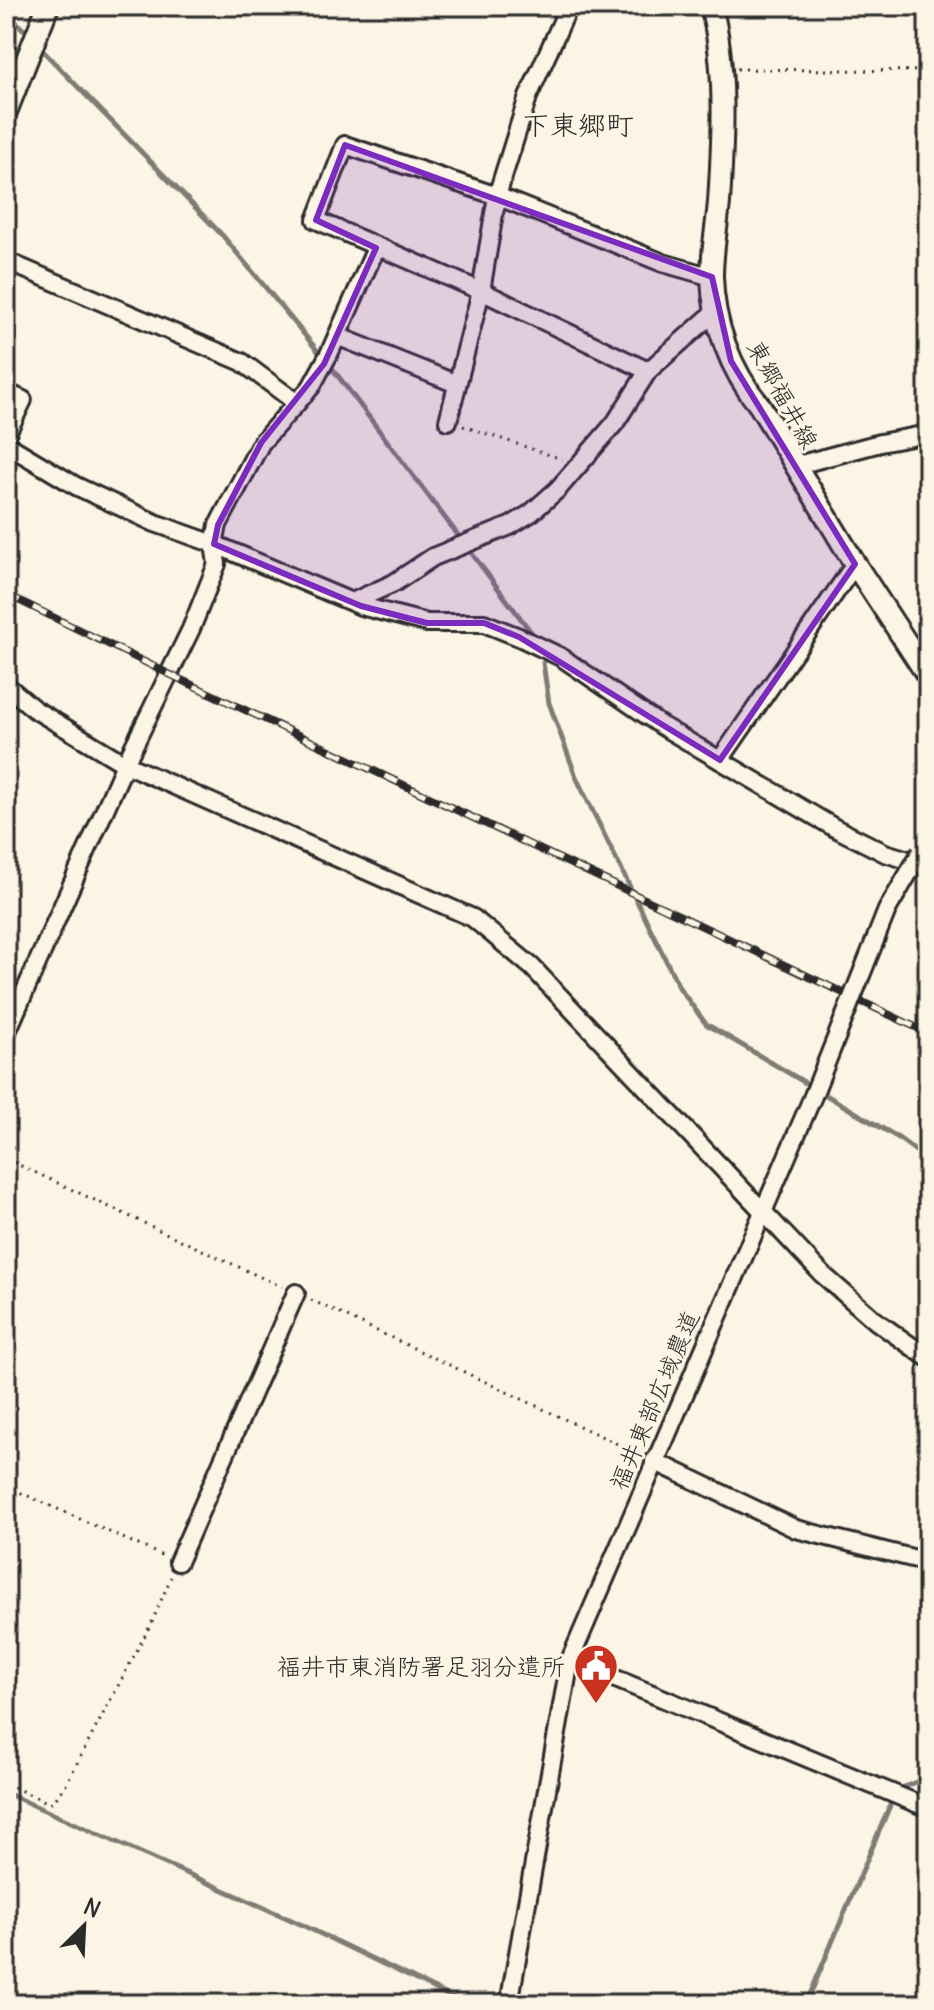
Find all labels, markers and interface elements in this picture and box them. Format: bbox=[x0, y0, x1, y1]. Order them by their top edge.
district label: 下東郷町 bbox=[522, 107, 634, 143]
street label: 東郷福井線 bbox=[741, 334, 825, 454]
street label: 福井東部広域農道 bbox=[603, 1306, 705, 1494]
public building icon: 福井市東消防署足羽分遣所 bbox=[572, 1642, 620, 1705]
place label: 福井市東消防署足羽分遣所 bbox=[277, 1651, 565, 1681]
north arrow bbox=[44, 1886, 124, 1966]
text: N bbox=[79, 1892, 105, 1924]

